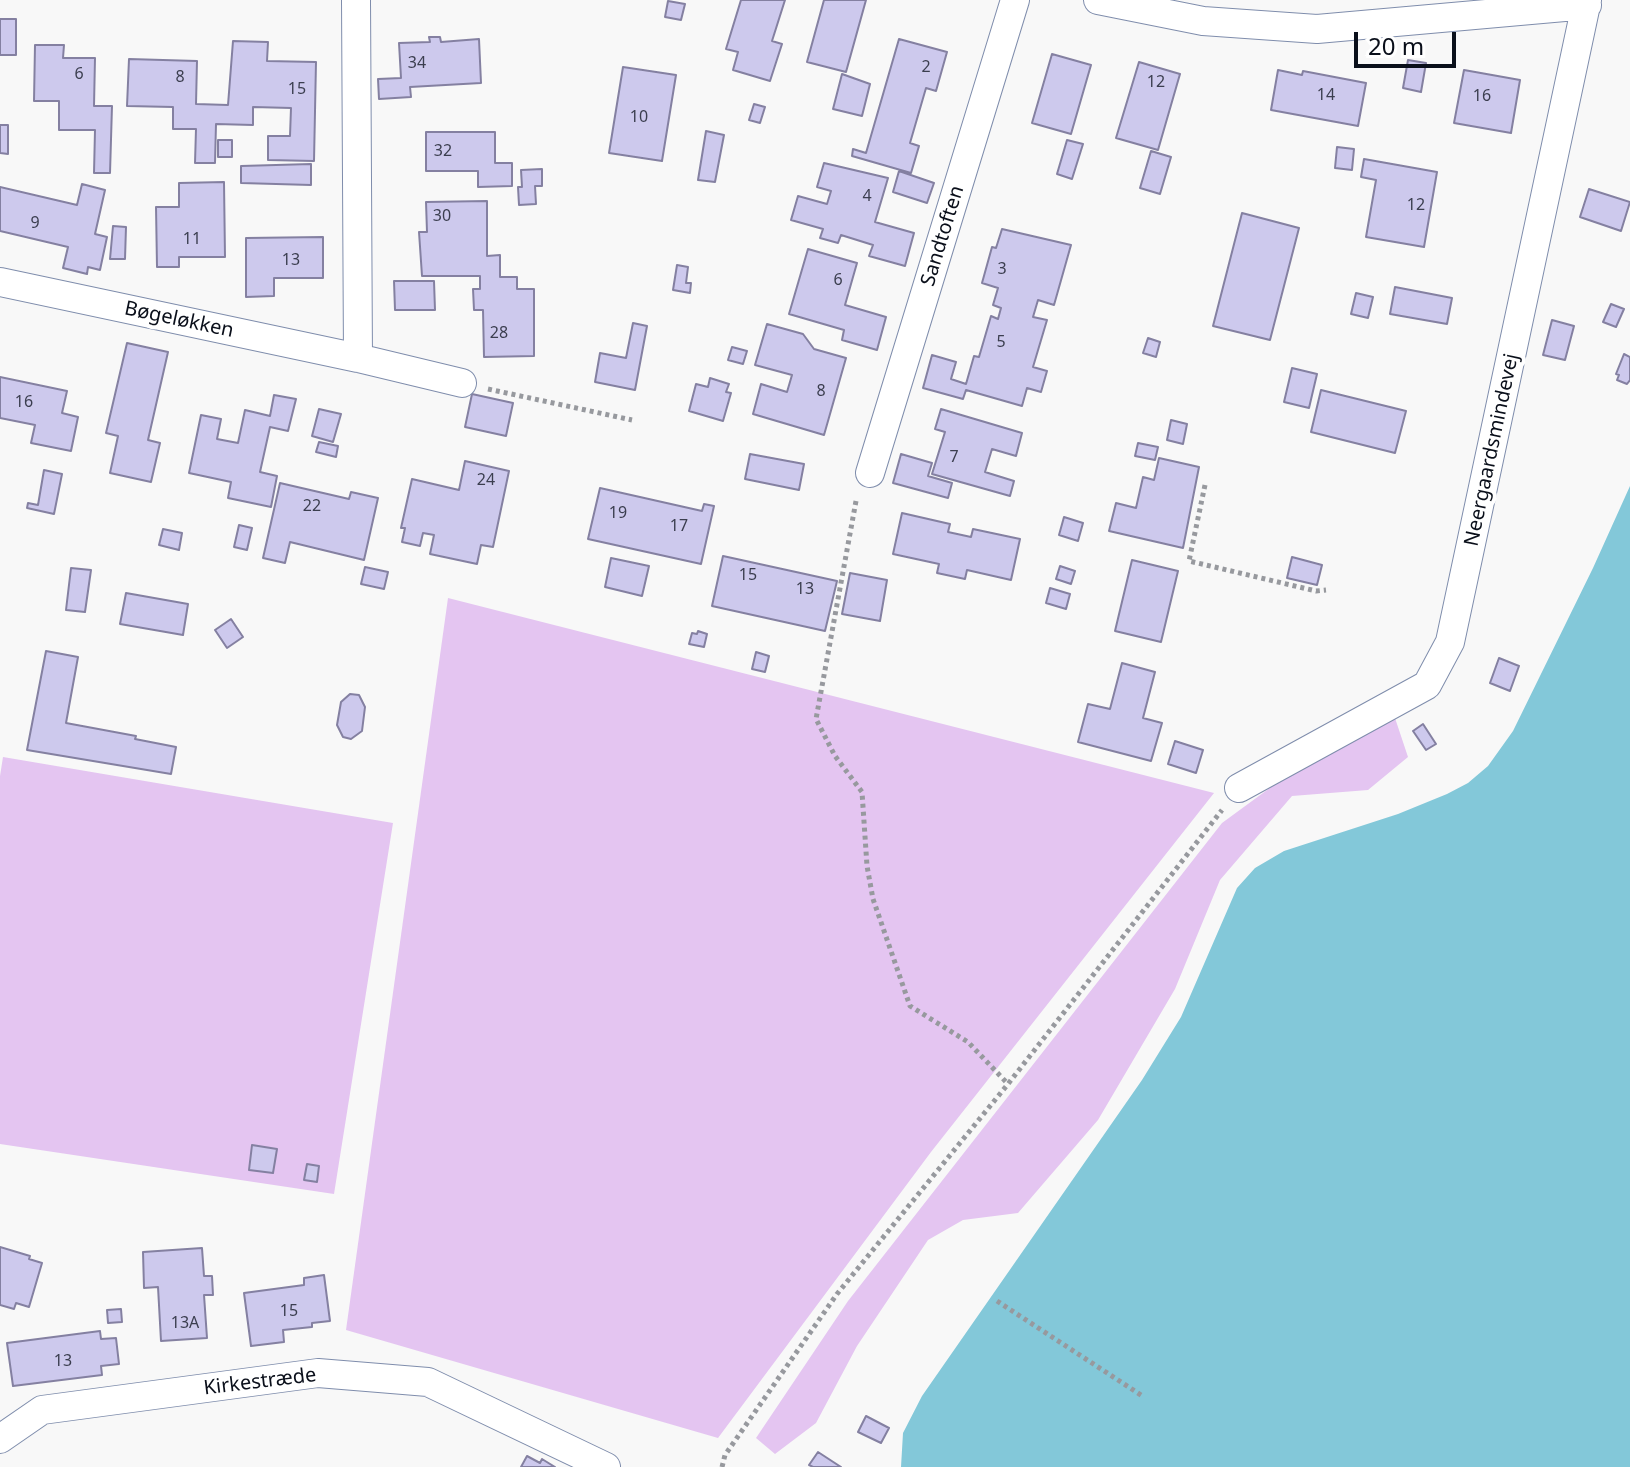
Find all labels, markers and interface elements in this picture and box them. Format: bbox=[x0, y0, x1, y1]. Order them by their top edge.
scale bar bbox=[1358, 16, 1460, 66]
text: 20 m bbox=[1368, 29, 1424, 62]
house number: 34 bbox=[408, 53, 426, 73]
house number: 2 bbox=[921, 57, 931, 77]
house number: 6 bbox=[74, 64, 84, 84]
house number: 8 bbox=[175, 67, 185, 87]
house number: 12 bbox=[1147, 72, 1165, 92]
house number: 15 bbox=[288, 79, 306, 99]
house number: 14 bbox=[1317, 85, 1335, 105]
house number: 16 bbox=[1473, 86, 1491, 106]
house number: 10 bbox=[630, 107, 648, 127]
house number: 32 bbox=[434, 141, 452, 161]
street label: Sandtoften bbox=[916, 183, 970, 289]
house number: 4 bbox=[862, 186, 872, 206]
house number: 12 bbox=[1407, 195, 1425, 215]
house number: 30 bbox=[433, 206, 451, 226]
house number: 9 bbox=[30, 213, 40, 233]
house number: 11 bbox=[183, 229, 201, 249]
house number: 13 bbox=[282, 250, 300, 270]
house number: 3 bbox=[997, 259, 1007, 279]
house number: 6 bbox=[833, 270, 843, 290]
street label: Bøgeløkken bbox=[122, 297, 236, 343]
house number: 28 bbox=[490, 323, 508, 343]
house number: 5 bbox=[996, 332, 1006, 352]
street label: Neergaardsmindevej bbox=[1460, 351, 1524, 549]
house number: 8 bbox=[816, 381, 826, 401]
house number: 16 bbox=[15, 392, 33, 412]
house number: 7 bbox=[949, 447, 959, 467]
house number: 24 bbox=[477, 470, 495, 490]
house number: 22 bbox=[303, 496, 321, 516]
house number: 19 bbox=[609, 503, 627, 523]
house number: 17 bbox=[670, 516, 688, 536]
house number: 15 bbox=[739, 565, 757, 585]
house number: 13 bbox=[796, 579, 814, 599]
house number: 15 bbox=[280, 1301, 298, 1321]
house number: 13A bbox=[171, 1313, 199, 1333]
house number: 13 bbox=[54, 1351, 72, 1371]
street label: Kirkestræde bbox=[202, 1363, 318, 1401]

